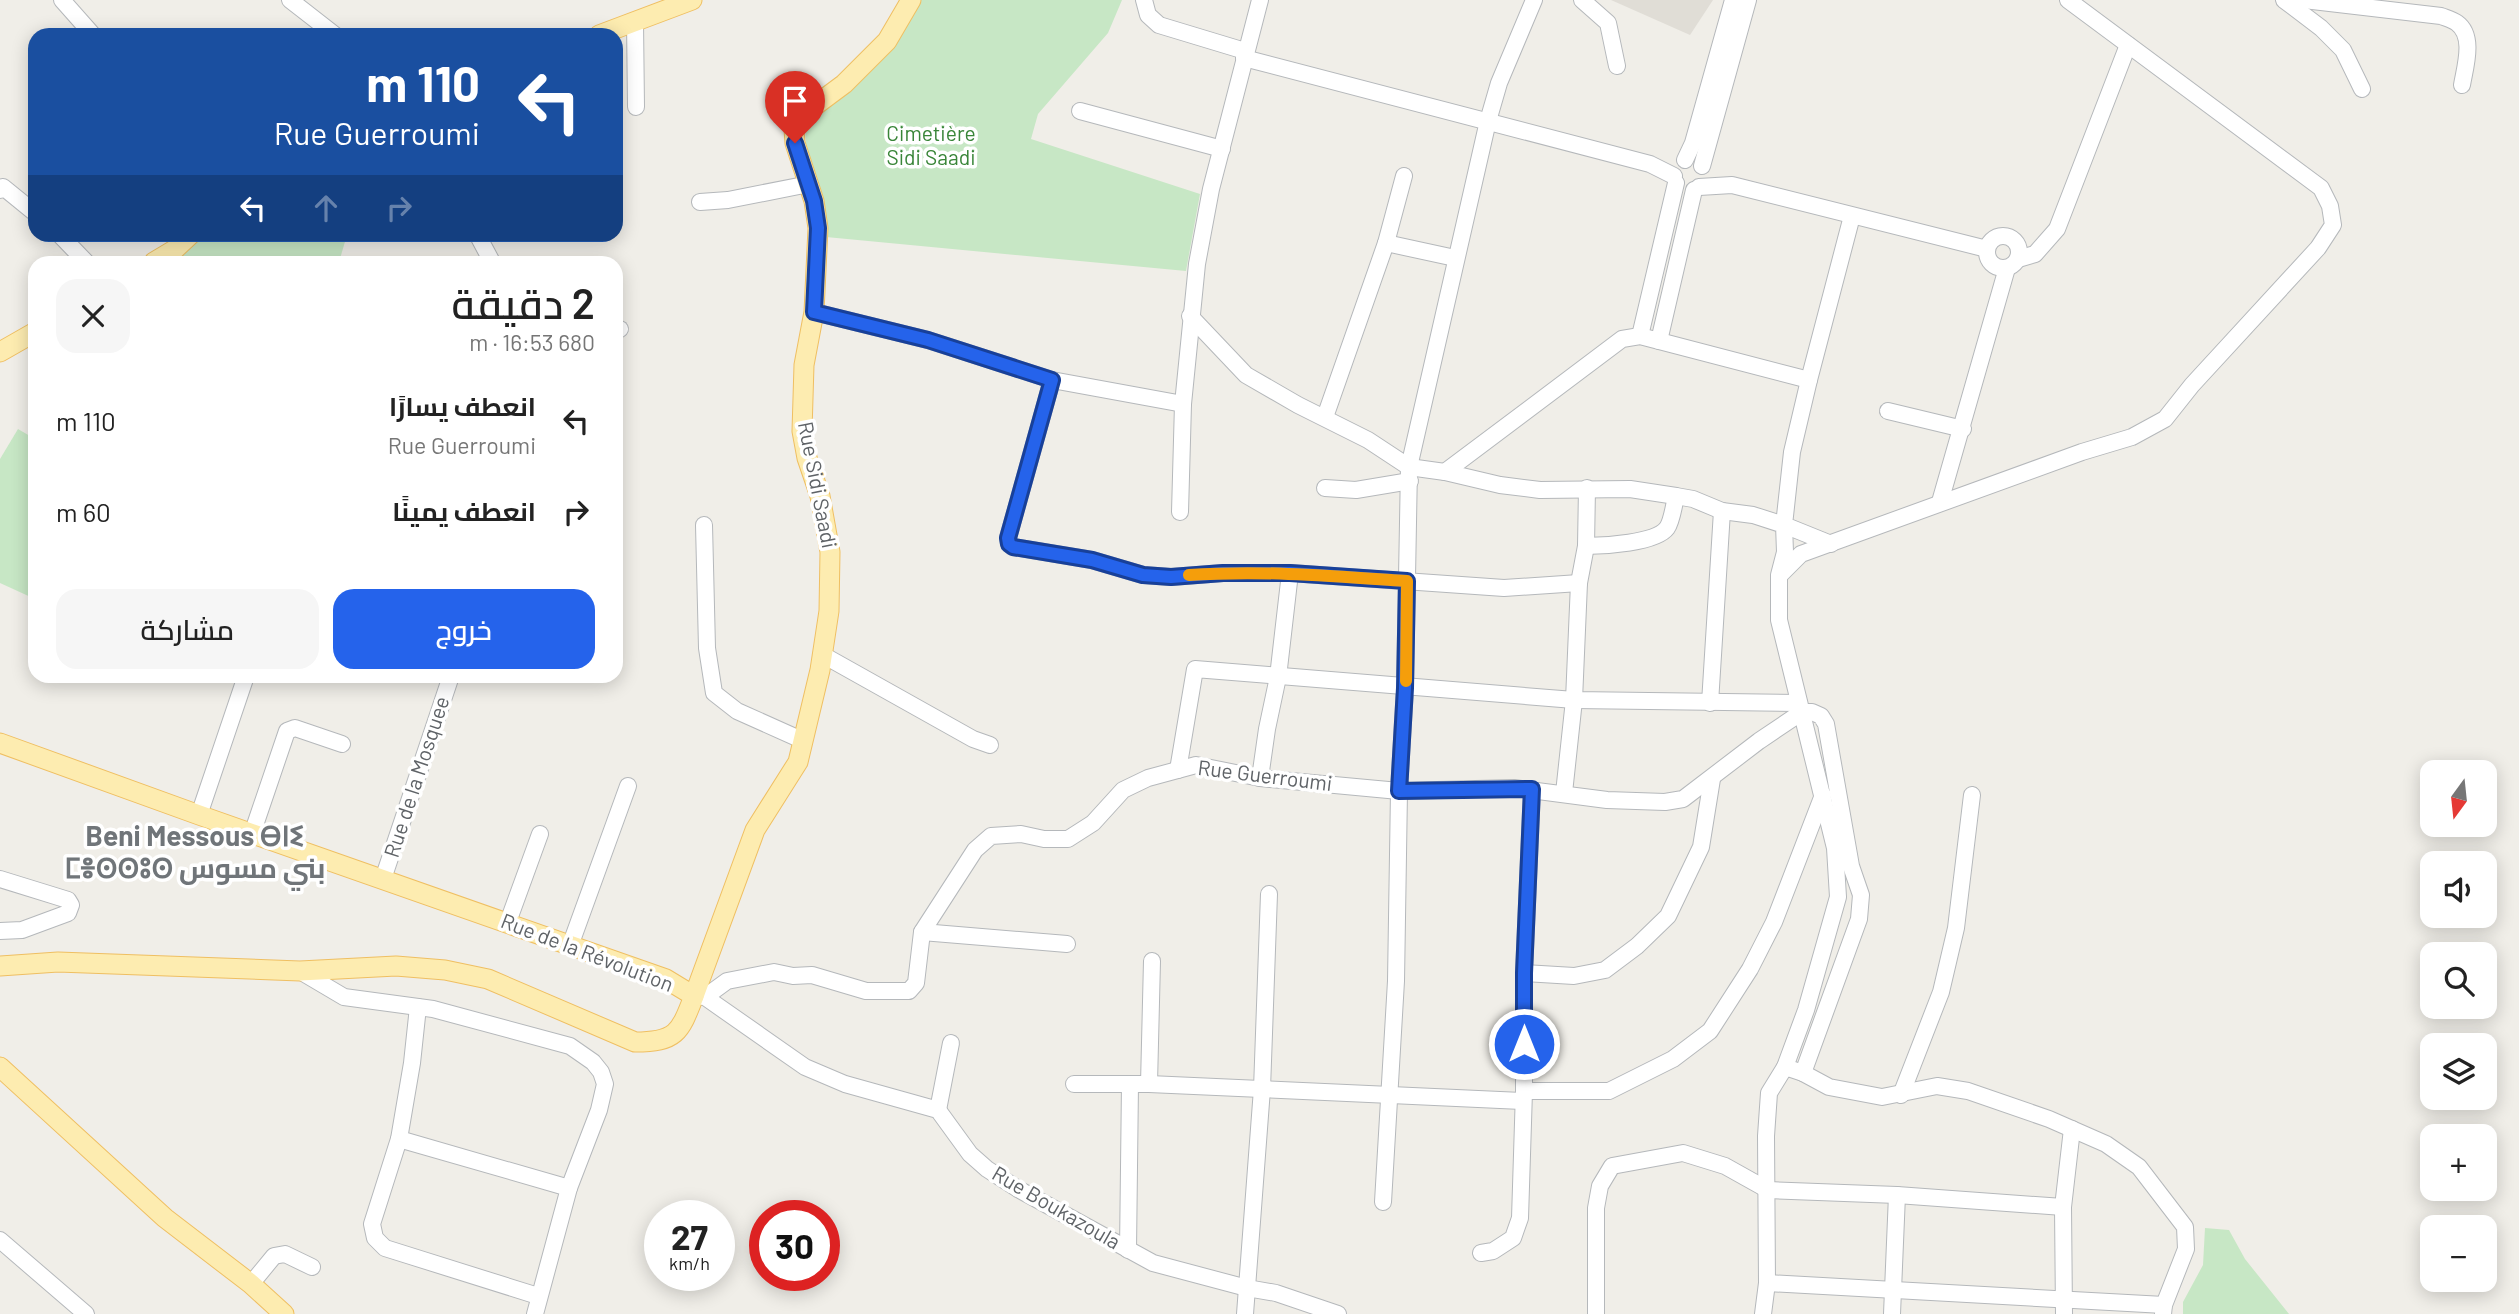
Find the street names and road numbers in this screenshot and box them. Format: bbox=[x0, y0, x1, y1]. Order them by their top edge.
street label: Rue Sidi Saadi bbox=[794, 419, 843, 550]
street label: Rue de la Mosquee bbox=[378, 693, 453, 860]
street label: Rue Guerroumi bbox=[1196, 754, 1334, 795]
street label: Rue de la Révolution bbox=[498, 907, 677, 996]
street label: Rue Boukazoula bbox=[988, 1160, 1125, 1254]

